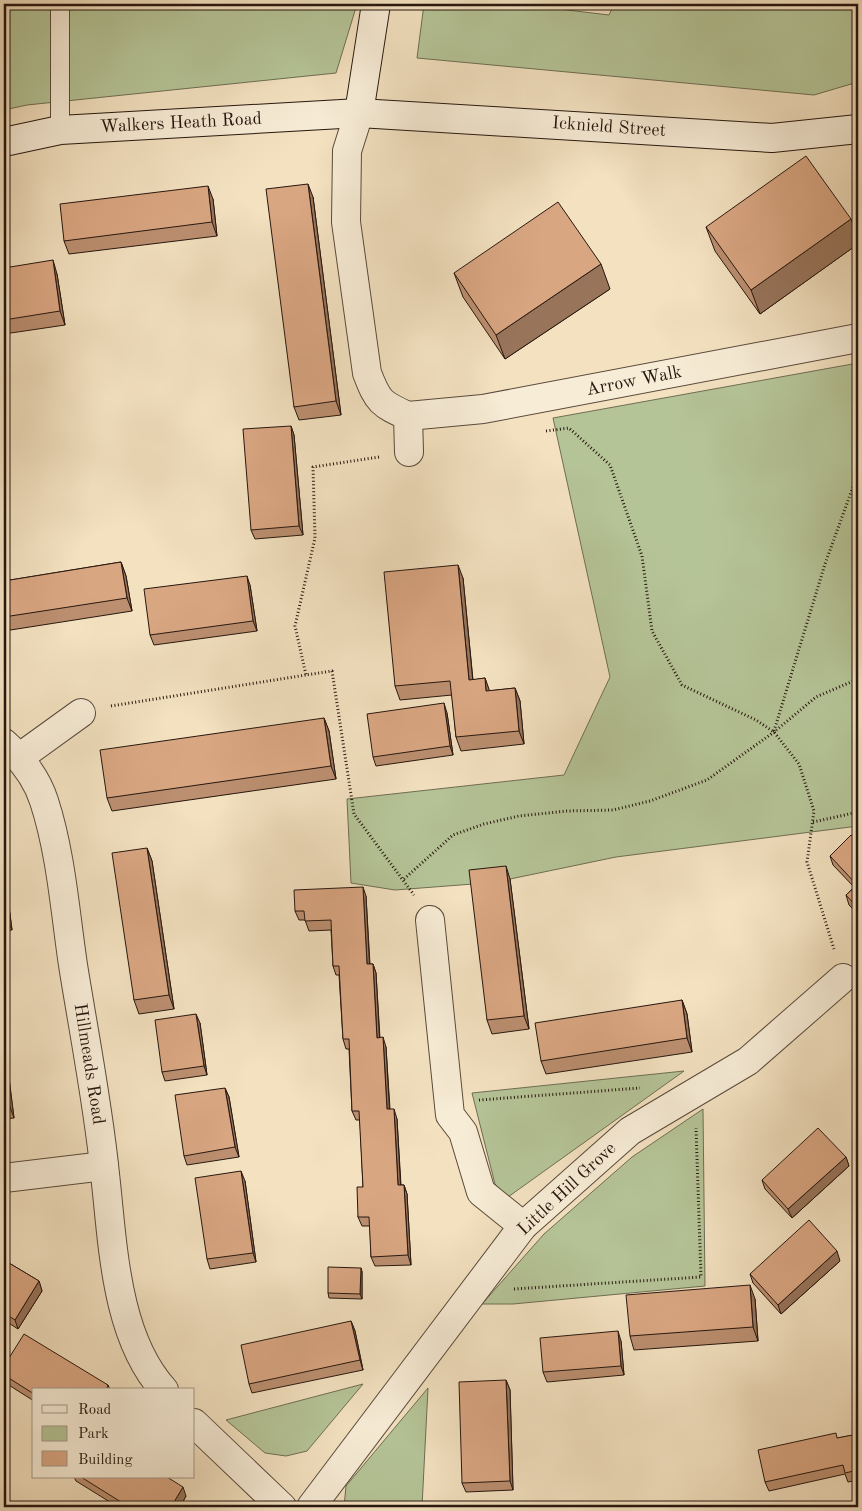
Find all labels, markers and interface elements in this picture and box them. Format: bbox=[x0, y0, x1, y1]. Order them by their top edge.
street label: Walkers Heath Road bbox=[100, 110, 262, 136]
street label: Icknield Street bbox=[551, 114, 667, 140]
street label: Arrow Walk bbox=[585, 363, 683, 399]
street label: Hillmeads Road bbox=[71, 1002, 107, 1126]
street label: Little Hill Grove bbox=[514, 1139, 620, 1239]
legend bbox=[32, 1388, 195, 1478]
text: Road bbox=[78, 1403, 112, 1418]
text: Park bbox=[78, 1427, 109, 1442]
text: Building bbox=[78, 1453, 133, 1468]

